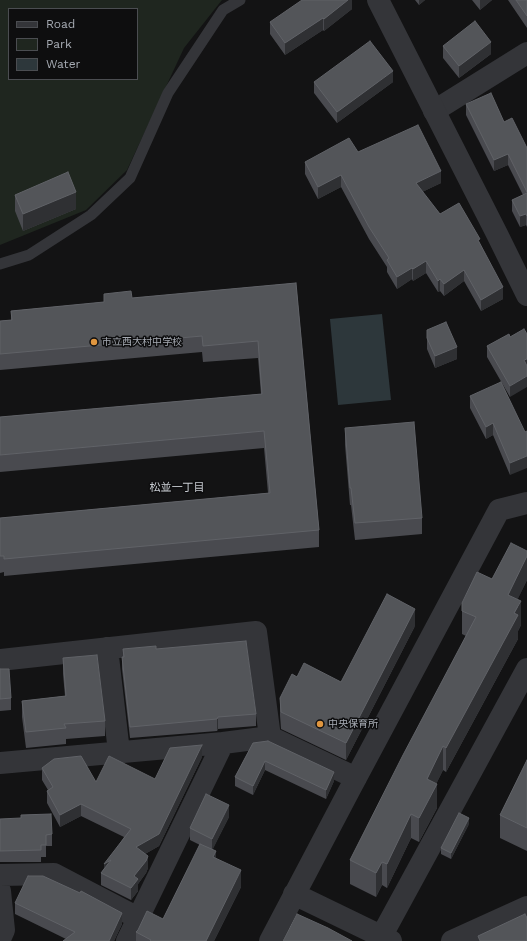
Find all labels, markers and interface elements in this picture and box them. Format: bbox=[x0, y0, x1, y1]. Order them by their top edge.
legend bbox=[8, 8, 138, 80]
text: Road bbox=[46, 17, 75, 31]
text: Park bbox=[46, 37, 72, 51]
text: Water bbox=[46, 57, 80, 71]
place label: 市立西大村中学校 bbox=[102, 336, 182, 348]
marker: 市立西大村中学校 bbox=[89, 337, 99, 347]
district label: 松並一丁目 bbox=[150, 481, 204, 495]
place label: 中央保育所 bbox=[328, 718, 378, 730]
marker: 中央保育所 bbox=[315, 719, 325, 729]

